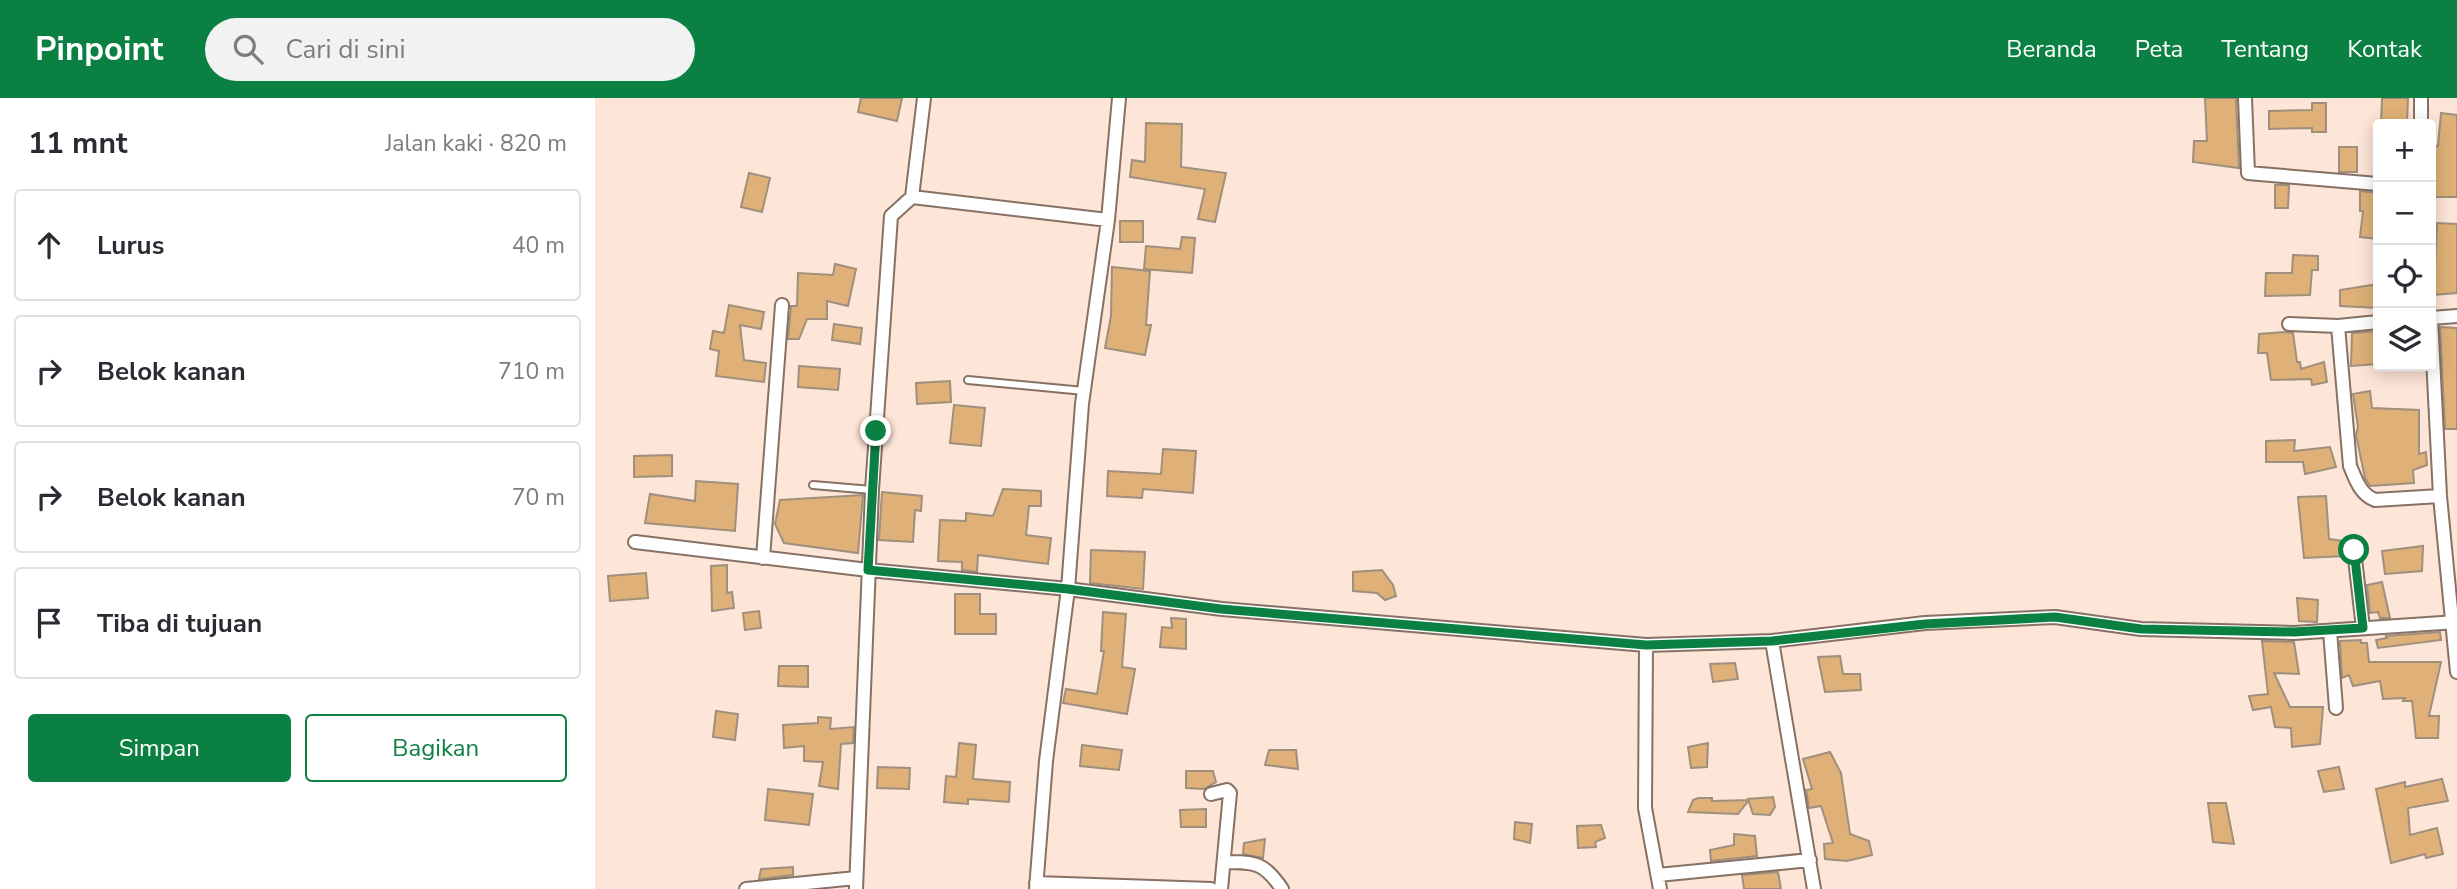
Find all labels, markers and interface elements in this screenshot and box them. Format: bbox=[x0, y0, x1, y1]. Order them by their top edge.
search box bbox=[205, 18, 695, 81]
text: Pinpoint bbox=[35, 27, 163, 72]
icon: search bbox=[229, 30, 267, 68]
text: Cari di sini bbox=[285, 32, 406, 67]
text: Beranda bbox=[2006, 33, 2097, 65]
text: Peta bbox=[2135, 33, 2183, 65]
text: Tentang bbox=[2221, 33, 2309, 65]
text: Kontak bbox=[2347, 33, 2422, 65]
map controls bbox=[2373, 119, 2436, 371]
button: + bbox=[2373, 119, 2436, 182]
text: 11 mnt bbox=[28, 123, 127, 164]
text: Jalan kaki · 820 m bbox=[385, 128, 567, 159]
button: − bbox=[2373, 182, 2436, 245]
icon: ahead bbox=[30, 226, 68, 264]
text: Lurus bbox=[97, 228, 164, 263]
text: 40 m bbox=[512, 230, 565, 261]
button: locate bbox=[2373, 245, 2436, 308]
button: layers bbox=[2373, 308, 2436, 371]
icon: right bbox=[30, 352, 68, 390]
text: Belok kanan bbox=[97, 354, 246, 389]
text: 710 m bbox=[498, 356, 565, 387]
route end bbox=[860, 415, 891, 446]
icon: right bbox=[30, 478, 68, 516]
text: Belok kanan bbox=[97, 480, 246, 515]
text: 70 m bbox=[512, 482, 565, 513]
route start bbox=[2338, 534, 2369, 565]
icon: arrive bbox=[30, 604, 68, 642]
text: Tiba di tujuan bbox=[97, 606, 262, 641]
button: Simpan bbox=[28, 714, 291, 782]
button: Bagikan bbox=[305, 714, 567, 782]

